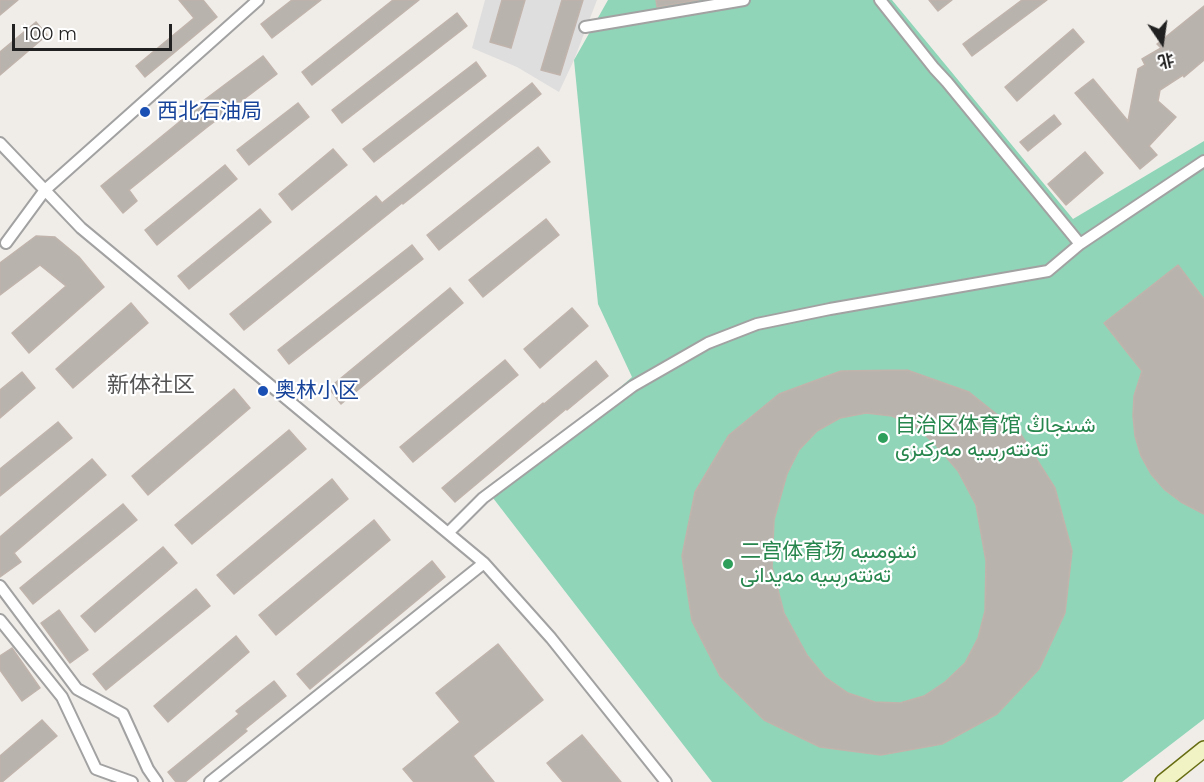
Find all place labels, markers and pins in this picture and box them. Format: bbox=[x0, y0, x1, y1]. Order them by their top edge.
place label: 西北石油局 bbox=[157, 99, 262, 125]
marker: 西北石油局 bbox=[138, 105, 152, 119]
place label: 奥林小区 bbox=[275, 378, 359, 404]
marker: 奥林小区 bbox=[256, 384, 270, 398]
place label: 自治区体育馆 شىنجاڭ تەنتەربىيە مەركىزى bbox=[895, 413, 1096, 463]
marker: 自治区体育馆 شىنجاڭ تەنتەربىيە مەركىزى bbox=[876, 431, 890, 445]
place label: 二宫体育场 نىنومىيە تەنتەربىيە مەيدانى bbox=[740, 539, 917, 589]
marker: 二宫体育场 نىنومىيە تەنتەربىيە مەيدانى bbox=[721, 557, 735, 571]

